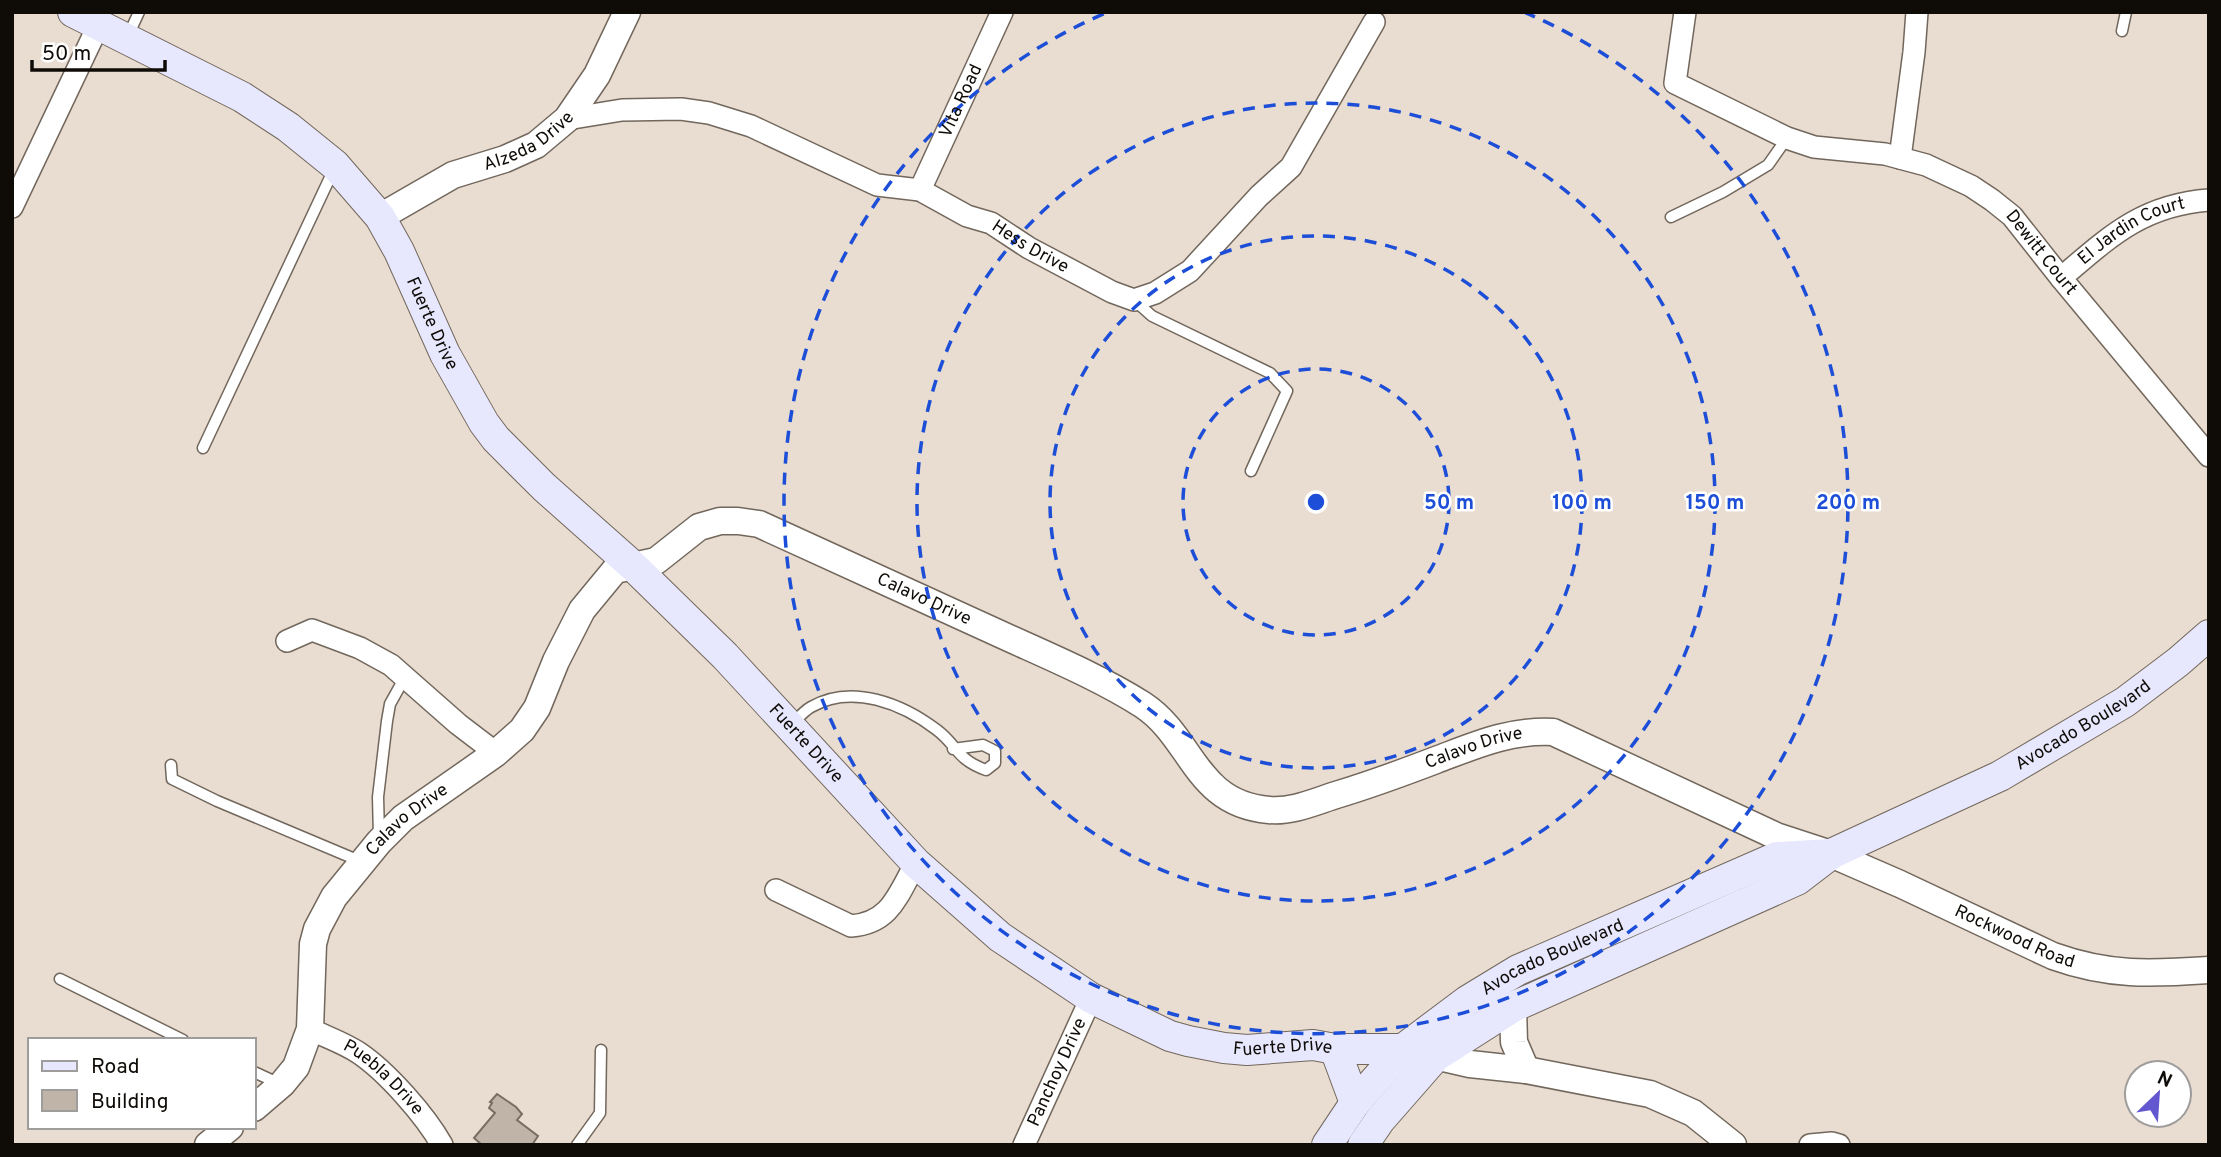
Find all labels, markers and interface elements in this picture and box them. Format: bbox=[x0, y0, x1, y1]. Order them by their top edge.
scale bar bbox=[32, 28, 164, 72]
text: 50 m bbox=[42, 41, 91, 68]
street label: Vita Road bbox=[934, 61, 988, 141]
street label: Alzeda Drive bbox=[481, 107, 580, 176]
street label: El Jardin Court bbox=[2073, 192, 2187, 270]
street label: Dewitt Court bbox=[2000, 205, 2082, 300]
street label: Hess Drive bbox=[987, 215, 1073, 278]
street label: Fuerte Drive bbox=[401, 274, 463, 374]
centre of rings bbox=[1304, 490, 1328, 514]
text: 50 m bbox=[1424, 490, 1474, 517]
text: 100 m bbox=[1552, 490, 1612, 517]
text: 150 m bbox=[1686, 490, 1744, 517]
text: 200 m bbox=[1816, 490, 1880, 517]
street label: Calavo Drive bbox=[873, 568, 975, 631]
street label: Avocado Boulevard bbox=[2011, 675, 2156, 776]
street label: Fuerte Drive bbox=[763, 699, 848, 788]
street label: Calavo Drive bbox=[1422, 722, 1524, 775]
street label: Calavo Drive bbox=[361, 779, 453, 861]
street label: Rockwood Road bbox=[1951, 900, 2077, 974]
street label: Avocado Boulevard bbox=[1477, 914, 1627, 1001]
street label: Panchoy Drive bbox=[1022, 1014, 1092, 1130]
street label: Fuerte Drive bbox=[1232, 1033, 1334, 1062]
street label: Puebla Drive bbox=[339, 1035, 429, 1120]
legend bbox=[28, 1038, 256, 1129]
text: Road bbox=[91, 1054, 140, 1081]
north arrow bbox=[2123, 1059, 2193, 1129]
text: N bbox=[2153, 1067, 2176, 1094]
text: Building bbox=[91, 1089, 169, 1116]

